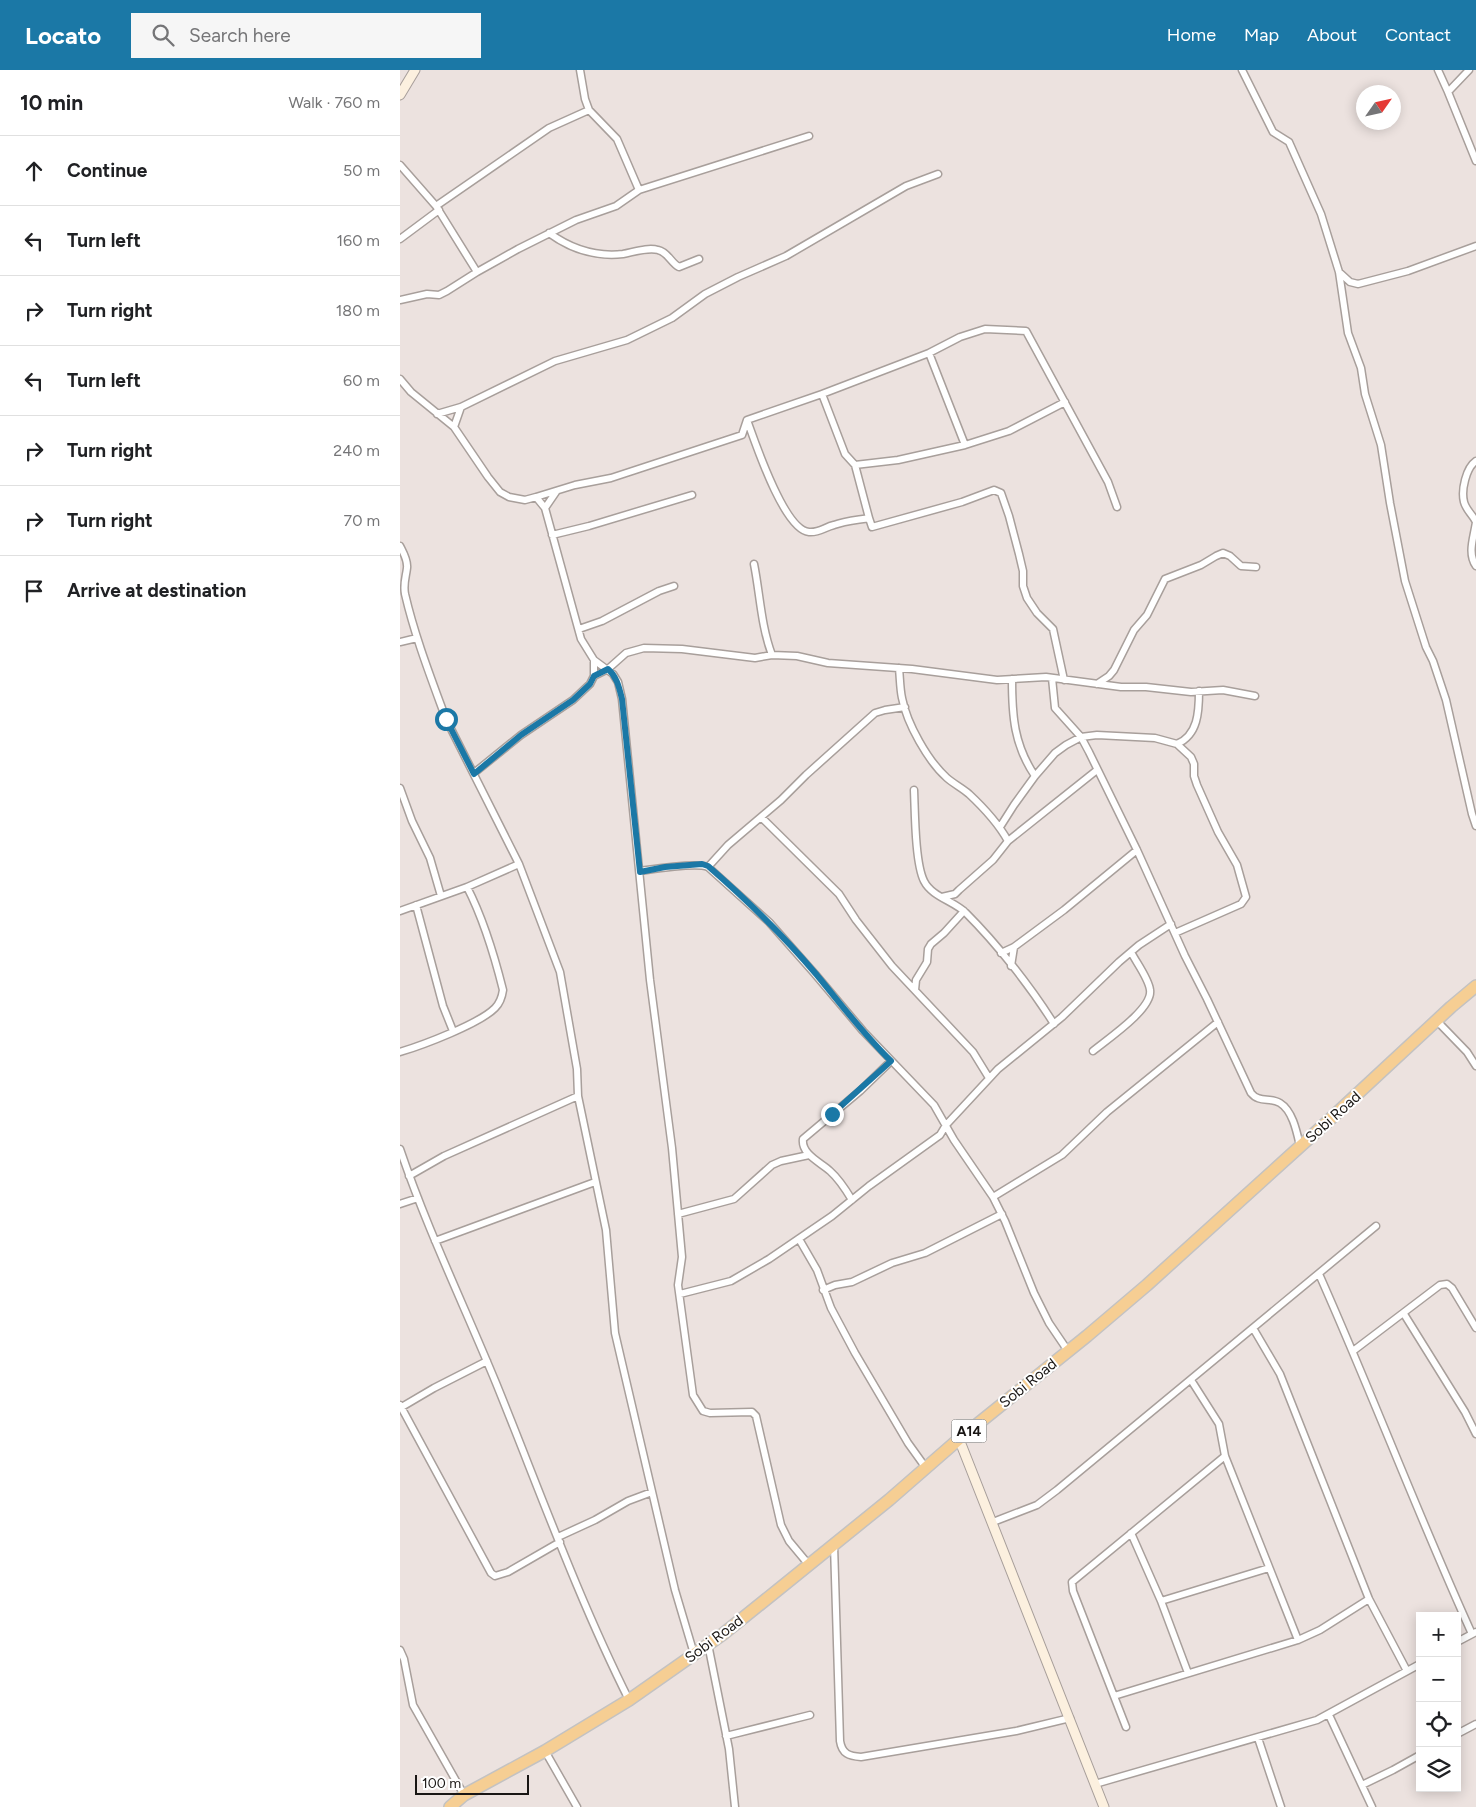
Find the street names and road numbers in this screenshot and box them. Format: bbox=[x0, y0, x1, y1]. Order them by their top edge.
street label: Sobi Road bbox=[1302, 1087, 1364, 1147]
street label: Sobi Road bbox=[996, 1354, 1060, 1412]
road number: A14 bbox=[952, 1420, 986, 1442]
street label: Sobi Road bbox=[681, 1611, 747, 1667]

